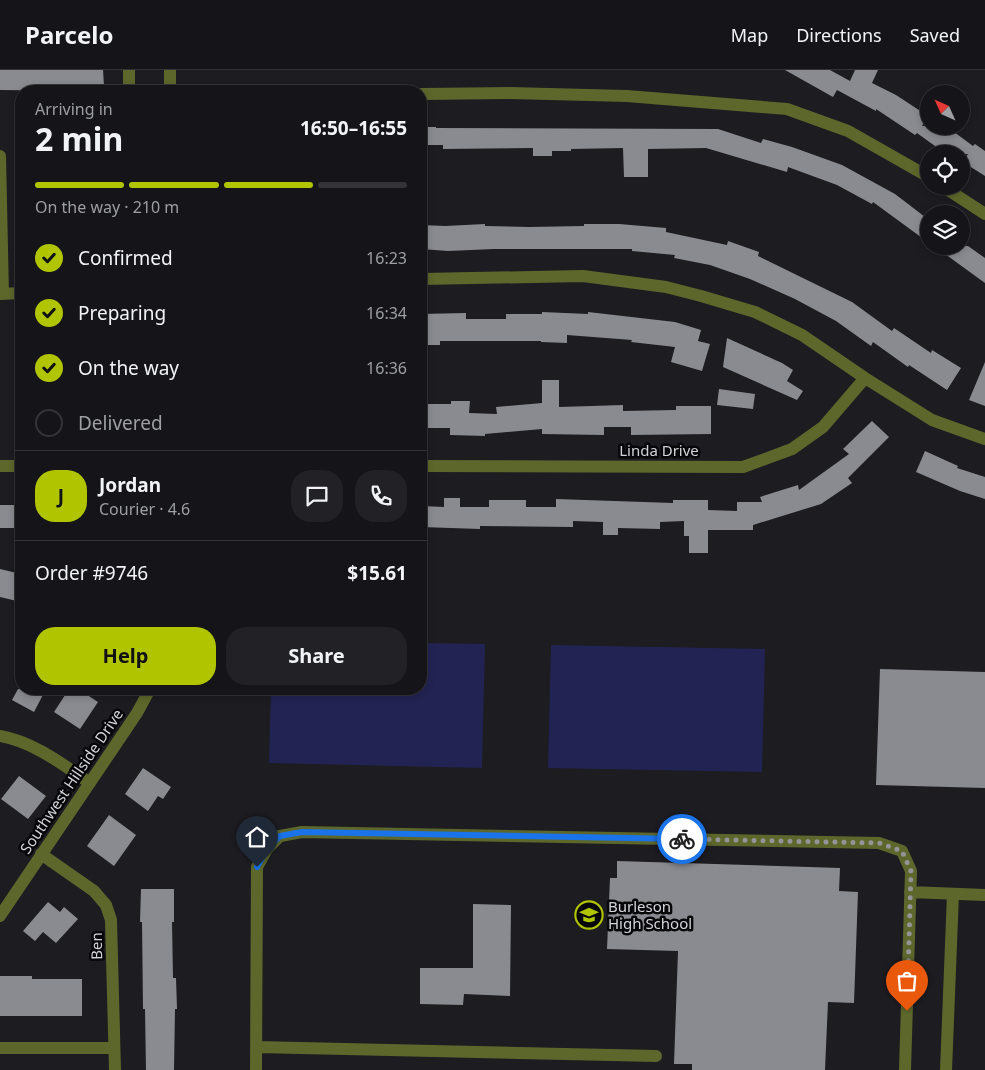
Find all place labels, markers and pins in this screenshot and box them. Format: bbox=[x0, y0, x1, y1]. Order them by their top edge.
pin bbox=[236, 816, 278, 867]
place label: Burleson High School bbox=[608, 896, 692, 933]
school or university icon: Burleson High School bbox=[574, 900, 604, 930]
pin bbox=[886, 960, 928, 1011]

